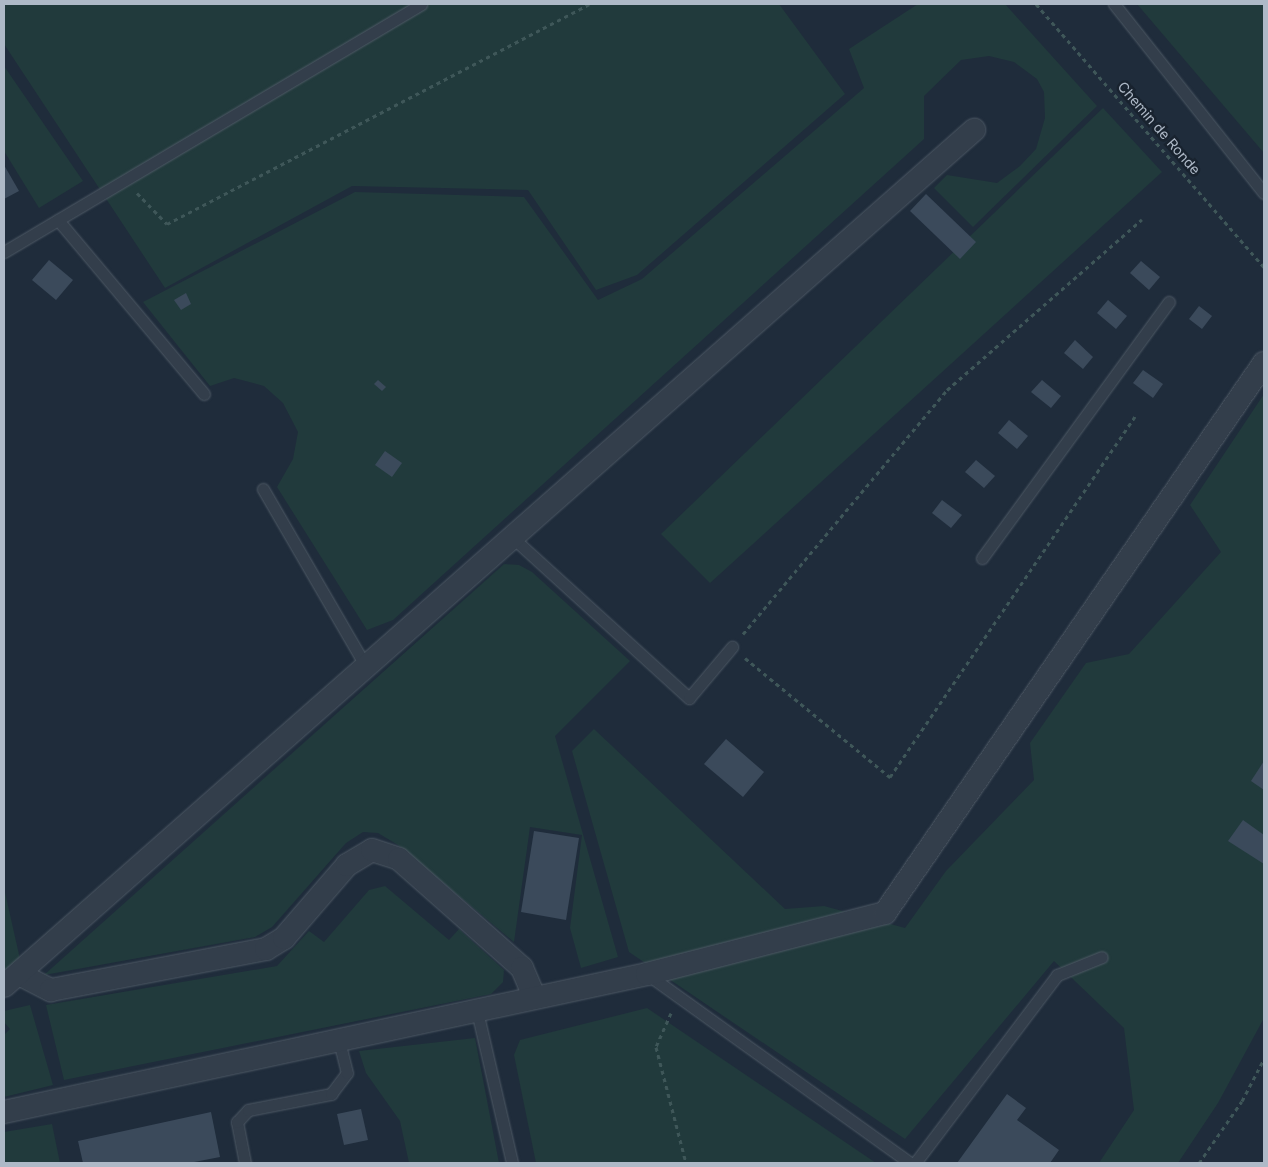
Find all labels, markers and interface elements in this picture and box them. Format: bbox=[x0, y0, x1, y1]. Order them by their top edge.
street label: Chemin de Ronde bbox=[1114, 78, 1204, 178]

